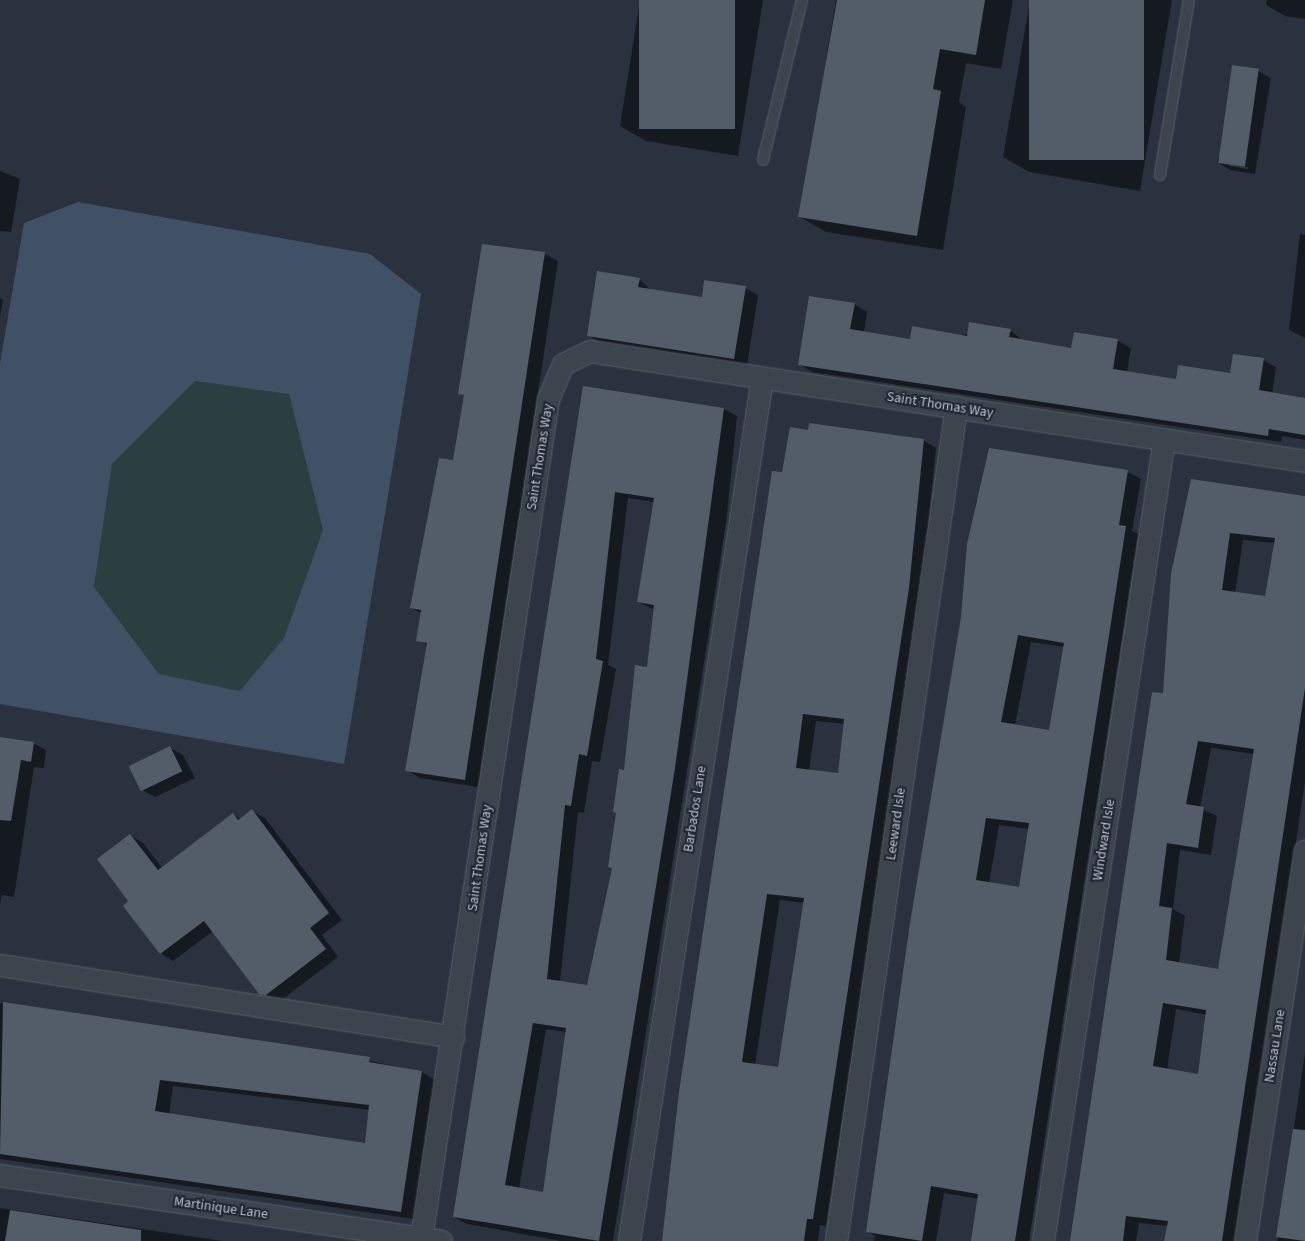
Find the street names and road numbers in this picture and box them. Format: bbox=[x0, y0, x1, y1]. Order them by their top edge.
street label: Saint Thomas Way bbox=[886, 388, 994, 422]
street label: Saint Thomas Way bbox=[523, 403, 557, 511]
street label: Barbados Lane bbox=[680, 765, 710, 853]
street label: Leeward Isle bbox=[883, 787, 909, 861]
street label: Windward Isle bbox=[1089, 798, 1119, 882]
street label: Saint Thomas Way bbox=[464, 804, 496, 912]
street label: Nassau Lane bbox=[1261, 1008, 1289, 1084]
street label: Martinique Lane bbox=[173, 1193, 269, 1223]

